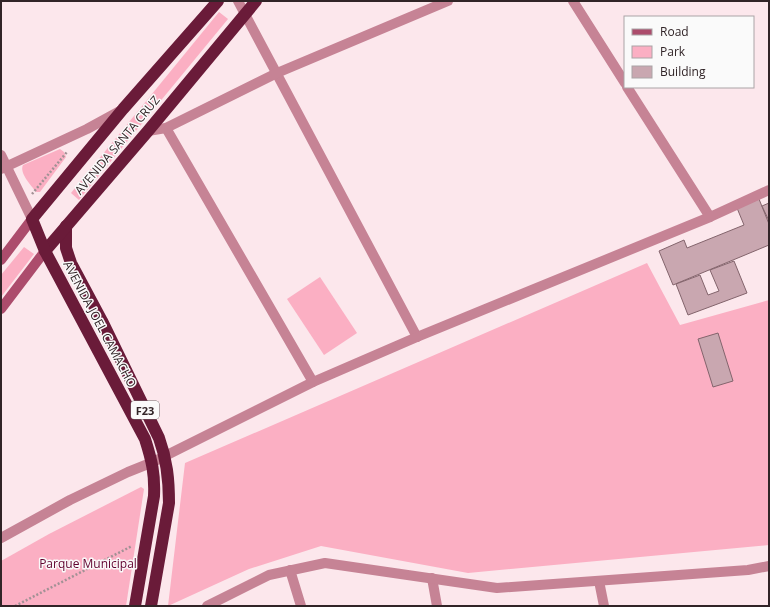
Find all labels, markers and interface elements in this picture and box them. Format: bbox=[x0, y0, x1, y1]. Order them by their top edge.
legend bbox=[624, 16, 754, 88]
text: Road bbox=[660, 23, 689, 40]
text: Park bbox=[660, 43, 686, 60]
text: Building bbox=[660, 63, 706, 80]
street label: AVENIDA SANTA CRUZ bbox=[71, 92, 164, 198]
street label: AVENIDA JOEL CAMACHO bbox=[59, 258, 141, 390]
road number: F23 bbox=[131, 401, 159, 419]
park label: Parque Municipal bbox=[39, 555, 137, 572]

